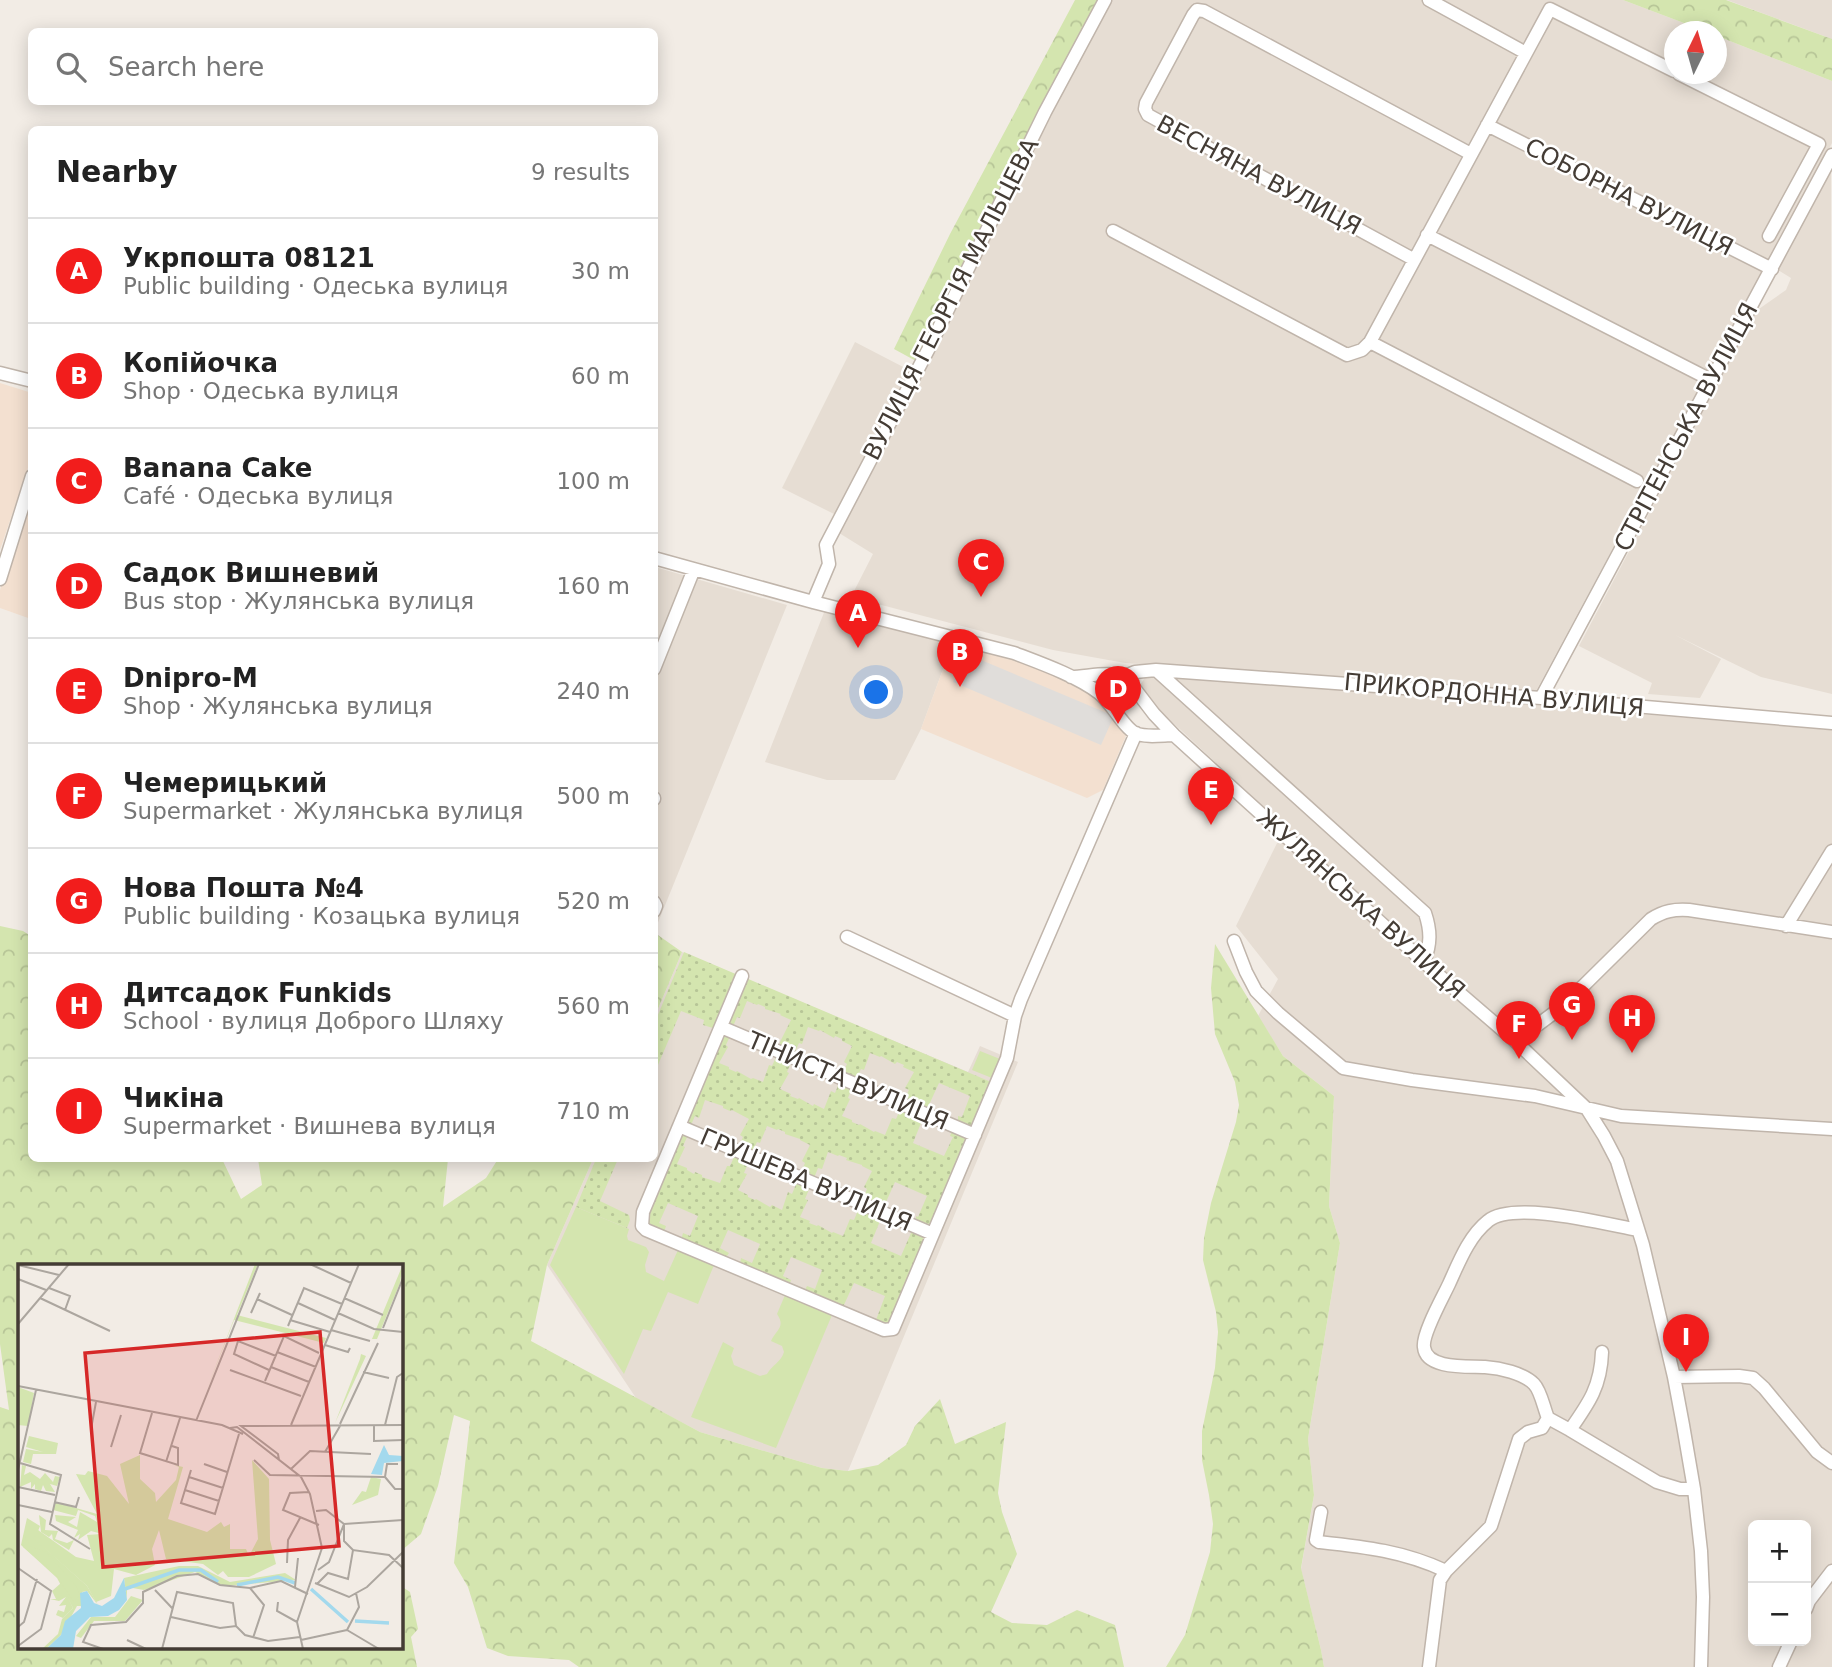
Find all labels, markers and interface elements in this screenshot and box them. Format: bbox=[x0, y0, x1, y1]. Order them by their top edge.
north arrow bbox=[1664, 21, 1727, 84]
search box bbox=[28, 28, 658, 105]
icon: search bbox=[52, 48, 90, 86]
text: Search here bbox=[108, 52, 264, 82]
street label: ВЕСНЯНА ВУЛИЦЯ bbox=[1152, 109, 1366, 241]
street label: СОБОРНА ВУЛИЦЯ bbox=[1520, 132, 1738, 262]
street label: ВУЛИЦЯ ГЕОРГІЯ МАЛЬЦЕВА bbox=[857, 133, 1045, 465]
text: Nearby bbox=[56, 154, 178, 189]
text: 9 results bbox=[531, 159, 630, 185]
text: Укрпошта 08121 bbox=[123, 243, 375, 273]
text: A bbox=[70, 258, 88, 284]
text: 30 m bbox=[571, 258, 630, 284]
text: Public building · Одеська вулиця bbox=[123, 273, 508, 299]
street label: СТРІТЕНСЬКА ВУЛИЦЯ bbox=[1608, 298, 1764, 556]
text: Копійочка bbox=[123, 348, 278, 378]
text: B bbox=[70, 363, 88, 389]
text: 60 m bbox=[571, 363, 630, 389]
text: Shop · Одеська вулиця bbox=[123, 378, 399, 404]
text: Banana Cake bbox=[123, 453, 312, 483]
text: C bbox=[71, 468, 87, 494]
text: 100 m bbox=[556, 468, 630, 494]
text: Café · Одеська вулиця bbox=[123, 483, 393, 509]
pin: C bbox=[958, 539, 1004, 597]
text: Садок Вишневий bbox=[123, 558, 379, 588]
text: D bbox=[69, 573, 89, 599]
text: 160 m bbox=[556, 573, 630, 599]
text: Bus stop · Жулянська вулиця bbox=[123, 588, 474, 614]
pin: A bbox=[835, 590, 881, 648]
pin: B bbox=[937, 629, 983, 687]
text: Dnipro-M bbox=[123, 663, 258, 693]
pin: D bbox=[1095, 666, 1141, 724]
street label: ПРИКОРДОННА ВУЛИЦЯ bbox=[1343, 668, 1645, 722]
your location bbox=[859, 675, 893, 709]
text: E bbox=[71, 678, 87, 704]
text: 240 m bbox=[556, 678, 630, 704]
text: Shop · Жулянська вулиця bbox=[123, 693, 433, 719]
pin: E bbox=[1188, 767, 1234, 825]
text: Чемерицький bbox=[123, 768, 327, 798]
text: F bbox=[71, 783, 87, 809]
text: 500 m bbox=[556, 783, 630, 809]
text: Supermarket · Жулянська вулиця bbox=[123, 798, 523, 824]
street label: ЖУЛЯНСЬКА ВУЛИЦЯ bbox=[1251, 803, 1471, 1005]
text: Нова Пошта №4 bbox=[123, 873, 364, 903]
text: G bbox=[70, 888, 88, 914]
text: 520 m bbox=[556, 888, 630, 914]
text: Public building · Козацька вулиця bbox=[123, 903, 520, 929]
text: Дитсадок Funkids bbox=[123, 978, 392, 1008]
pin: G bbox=[1549, 982, 1595, 1040]
text: H bbox=[69, 993, 89, 1019]
text: 560 m bbox=[556, 993, 630, 1019]
pin: H bbox=[1609, 995, 1655, 1053]
pin: F bbox=[1496, 1001, 1542, 1059]
text: School · вулиця Доброго Шляху bbox=[123, 1008, 504, 1034]
street label: ТІНИСТА ВУЛИЦЯ bbox=[742, 1026, 953, 1136]
text: Чикіна bbox=[123, 1083, 224, 1113]
text: I bbox=[75, 1098, 83, 1124]
text: 710 m bbox=[556, 1098, 630, 1124]
text: Supermarket · Вишнева вулиця bbox=[123, 1113, 496, 1139]
street label: ГРУШЕВА ВУЛИЦЯ bbox=[696, 1123, 916, 1237]
inset map bbox=[18, 1264, 402, 1650]
pin: I bbox=[1663, 1314, 1709, 1372]
map controls bbox=[1748, 1520, 1811, 1646]
button: + bbox=[1748, 1520, 1811, 1583]
button: − bbox=[1748, 1583, 1811, 1646]

